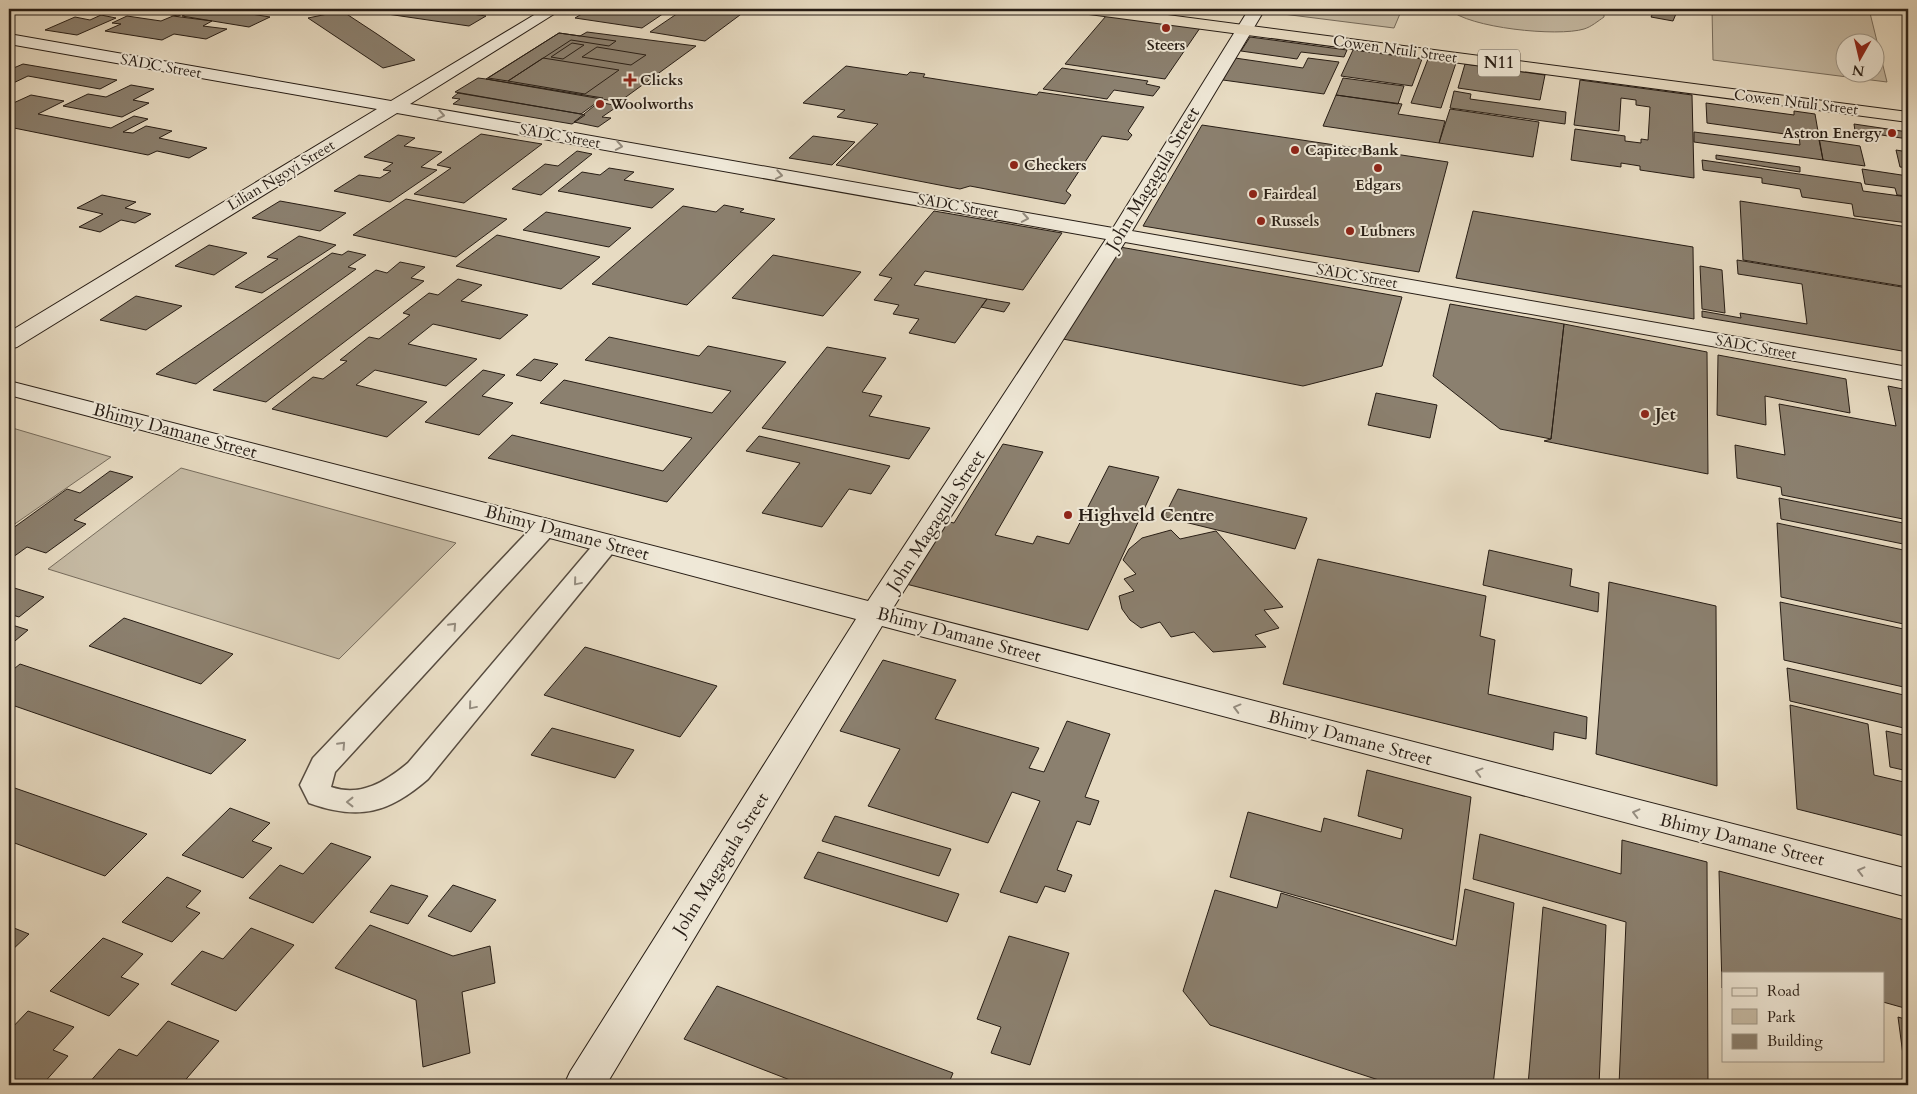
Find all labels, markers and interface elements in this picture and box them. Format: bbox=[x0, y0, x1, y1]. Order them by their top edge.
marker: Steers bbox=[1160, 22, 1172, 34]
street label: Cowen Ntuli Street bbox=[1332, 30, 1458, 68]
north arrow bbox=[1834, 32, 1884, 82]
place label: Steers bbox=[1147, 35, 1185, 55]
street label: SADC Street bbox=[119, 49, 203, 83]
road number: N11 bbox=[1478, 49, 1520, 76]
text: N bbox=[1851, 60, 1866, 81]
place label: Clicks bbox=[640, 70, 683, 90]
marker: Clicks bbox=[624, 74, 636, 86]
street label: Cowen Ntuli Street bbox=[1733, 84, 1859, 120]
place label: Woolworths bbox=[609, 94, 693, 114]
marker: Woolworths bbox=[594, 98, 606, 110]
street label: John Magagula Street bbox=[1099, 102, 1206, 258]
one-way arrow bbox=[437, 110, 446, 120]
street label: SADC Street bbox=[518, 119, 602, 153]
place label: Astron Energy bbox=[1783, 123, 1882, 143]
marker: Astron Energy bbox=[1886, 127, 1898, 139]
street label: Lilian Ngoyi Street bbox=[224, 135, 339, 215]
place label: Capitec Bank bbox=[1305, 140, 1399, 160]
one-way arrow bbox=[614, 141, 623, 151]
marker: Capitec Bank bbox=[1289, 144, 1301, 156]
place label: Checkers bbox=[1024, 155, 1087, 175]
marker: Checkers bbox=[1008, 159, 1020, 171]
marker: Edgars bbox=[1372, 162, 1384, 174]
one-way arrow bbox=[774, 169, 783, 179]
place label: Edgars bbox=[1355, 175, 1401, 195]
place label: Fairdeal bbox=[1263, 184, 1318, 204]
marker: Fairdeal bbox=[1247, 188, 1259, 200]
street label: SADC Street bbox=[916, 189, 1000, 223]
place label: Russels bbox=[1271, 211, 1319, 231]
one-way arrow bbox=[1020, 213, 1029, 223]
marker: Russels bbox=[1255, 215, 1267, 227]
place label: Lubners bbox=[1360, 221, 1415, 241]
marker: Lubners bbox=[1344, 225, 1356, 237]
street label: SADC Street bbox=[1315, 259, 1399, 293]
street label: SADC Street bbox=[1714, 330, 1798, 364]
street label: Bhimy Damane Street bbox=[90, 397, 260, 465]
place label: Jet bbox=[1652, 402, 1677, 427]
marker: Jet bbox=[1639, 408, 1651, 420]
street label: John Magagula Street bbox=[879, 445, 991, 599]
street label: Bhimy Damane Street bbox=[482, 499, 652, 567]
place label: Highveld Centre bbox=[1078, 503, 1215, 528]
marker: Highveld Centre bbox=[1062, 509, 1074, 521]
one-way arrow bbox=[573, 576, 582, 585]
street label: Bhimy Damane Street bbox=[874, 601, 1044, 669]
one-way arrow bbox=[447, 623, 456, 632]
one-way arrow bbox=[470, 700, 478, 709]
one-way arrow bbox=[1233, 703, 1241, 714]
street label: Bhimy Damane Street bbox=[1265, 704, 1435, 772]
one-way arrow bbox=[336, 742, 345, 751]
one-way arrow bbox=[1474, 767, 1483, 778]
street label: John Magagula Street bbox=[665, 788, 775, 943]
one-way arrow bbox=[345, 797, 353, 807]
street label: Bhimy Damane Street bbox=[1657, 807, 1827, 873]
one-way arrow bbox=[1631, 808, 1640, 819]
one-way arrow bbox=[1857, 866, 1866, 877]
legend bbox=[1722, 972, 1884, 1062]
text: Road bbox=[1767, 981, 1800, 1001]
text: Park bbox=[1767, 1007, 1796, 1027]
text: Building bbox=[1767, 1031, 1823, 1051]

